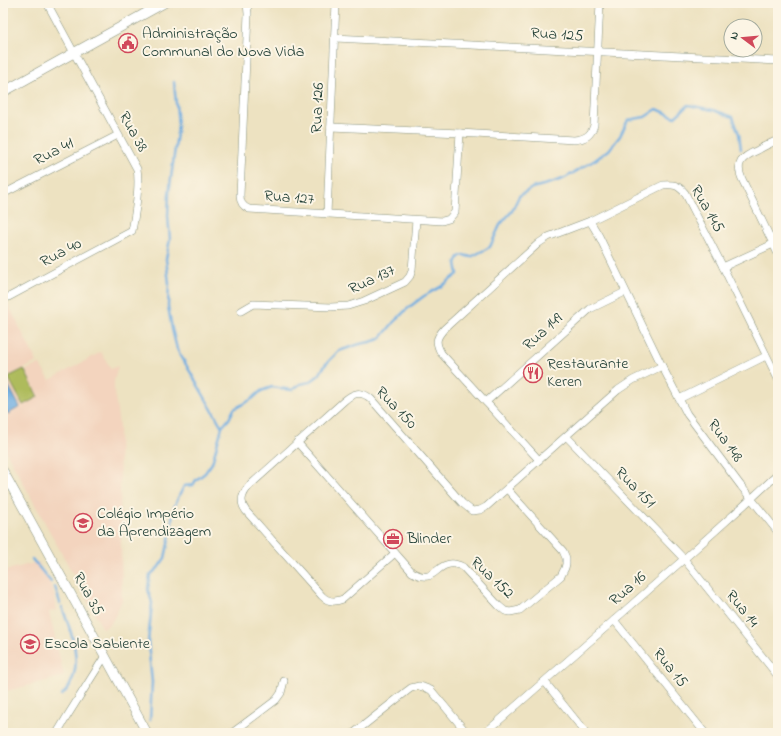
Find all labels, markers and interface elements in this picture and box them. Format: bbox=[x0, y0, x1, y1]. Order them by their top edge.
north arrow bbox=[723, 18, 763, 58]
place label: Administração Communal do Nova Vida bbox=[142, 22, 304, 64]
street label: Rua 125 bbox=[530, 22, 584, 48]
text: N bbox=[726, 30, 743, 41]
public building icon: Administração Communal do Nova Vida bbox=[117, 32, 139, 54]
street label: Rua 126 bbox=[305, 82, 331, 134]
street label: Rua 38 bbox=[112, 107, 154, 157]
street label: Rua 41 bbox=[30, 132, 78, 172]
street label: Rua 145 bbox=[684, 181, 730, 237]
street label: Rua 127 bbox=[263, 184, 315, 212]
street label: Rua 40 bbox=[36, 232, 86, 274]
street label: Rua 137 bbox=[345, 259, 400, 301]
street label: Rua 149 bbox=[517, 307, 569, 357]
place label: Restaurante Keren bbox=[547, 352, 629, 394]
restaurant icon: Restaurante Keren bbox=[522, 362, 544, 384]
street label: Rua 150 bbox=[369, 381, 423, 435]
street label: Rua 148 bbox=[701, 414, 749, 468]
street label: Rua 151 bbox=[609, 462, 661, 514]
place label: Colégio Império da Aprendizagem bbox=[97, 502, 211, 544]
school or university icon: Colégio Império da Aprendizagem bbox=[72, 512, 94, 534]
place label: Blinder bbox=[406, 527, 451, 551]
office icon: Blinder bbox=[382, 528, 404, 550]
street label: Rua 152 bbox=[465, 551, 520, 605]
street label: Rua 16 bbox=[604, 566, 652, 612]
street label: Rua 35 bbox=[66, 568, 110, 620]
street label: Rua 14 bbox=[719, 585, 765, 633]
place label: Escola Sabiente bbox=[44, 632, 151, 656]
school or university icon: Escola Sabiente bbox=[19, 633, 41, 655]
street label: Rua 15 bbox=[647, 643, 693, 693]

